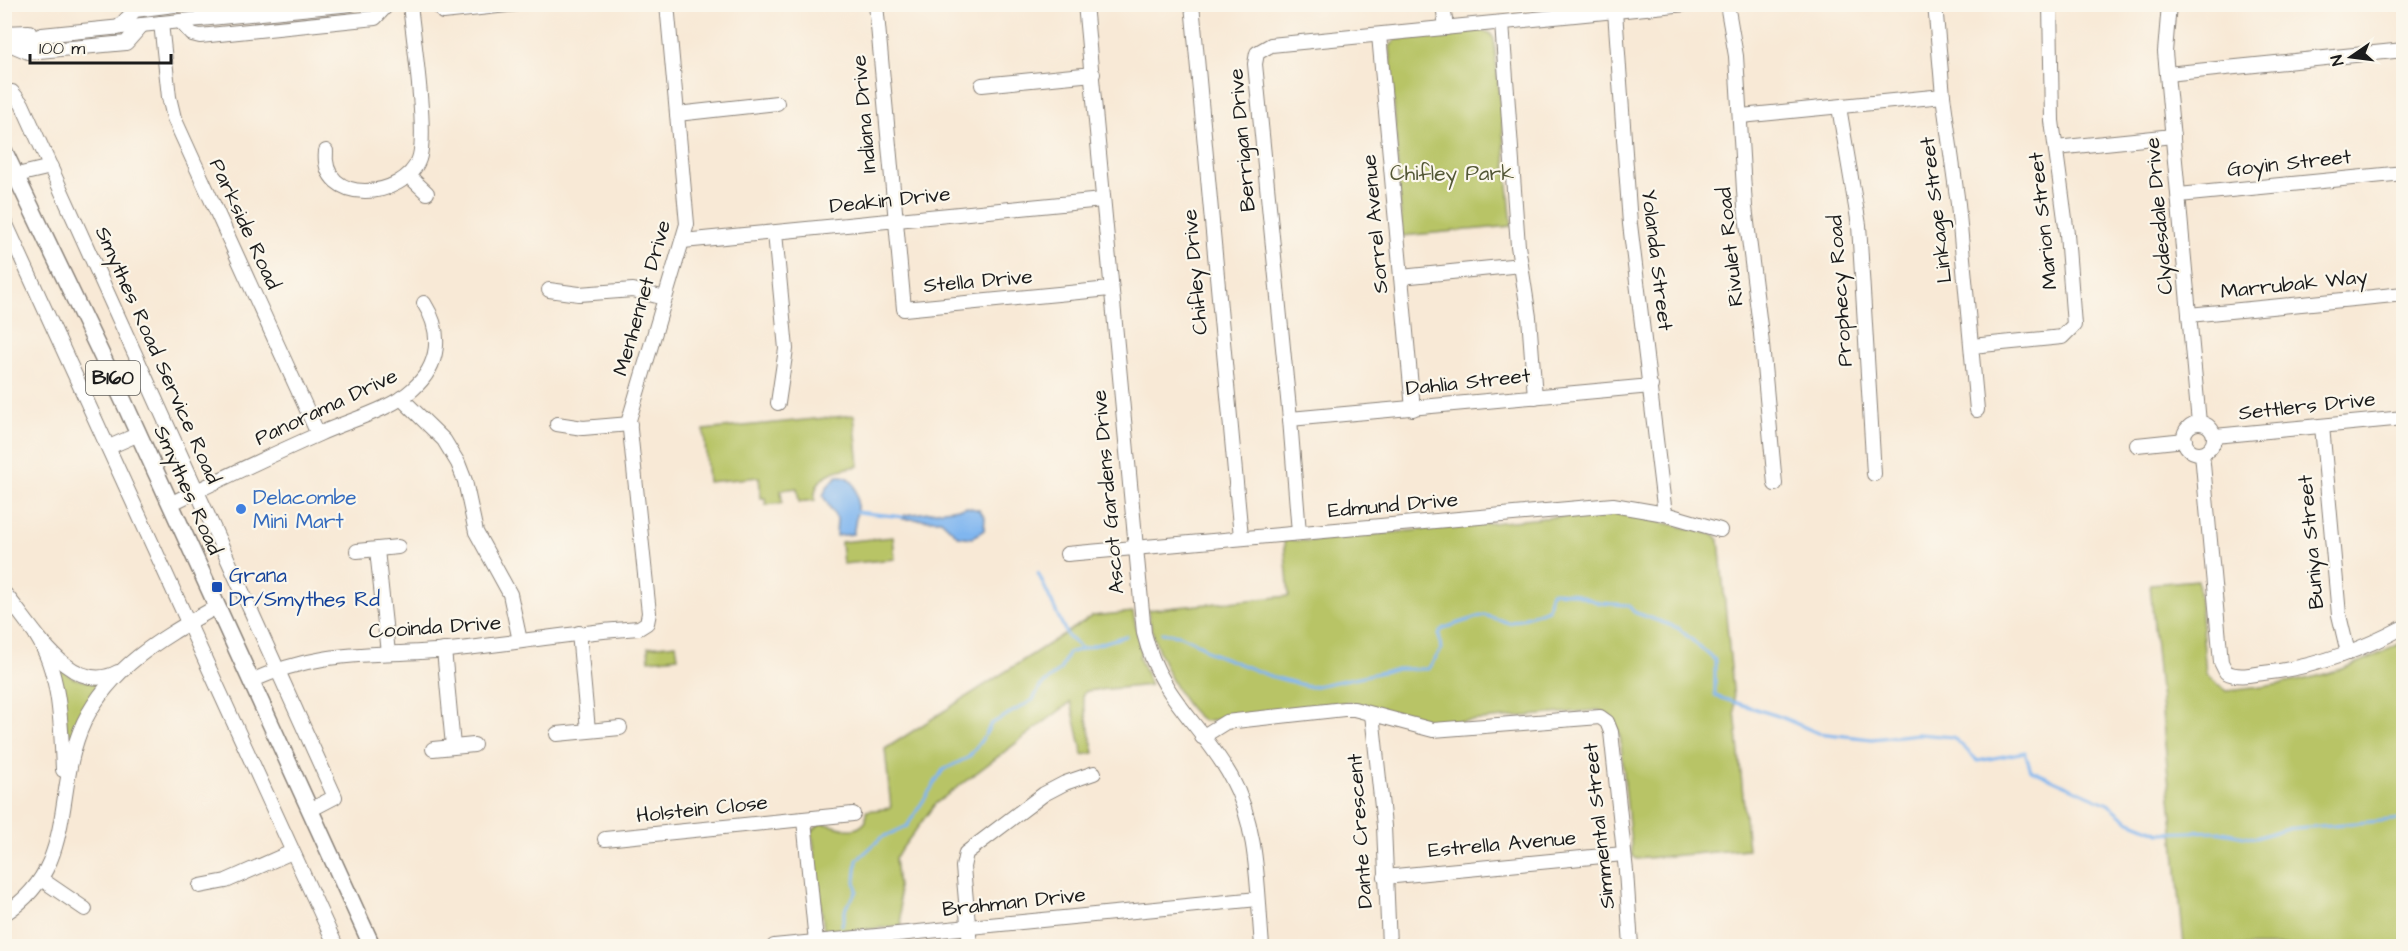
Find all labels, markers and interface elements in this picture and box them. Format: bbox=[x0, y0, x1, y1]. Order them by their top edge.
scale bar bbox=[30, 27, 171, 65]
north arrow bbox=[2321, 27, 2381, 87]
text: 100 m bbox=[39, 36, 85, 61]
text: N bbox=[2326, 53, 2349, 68]
street label: Indiana Drive bbox=[844, 54, 884, 174]
street label: Berrigan Drive bbox=[1221, 67, 1265, 213]
street label: Linkage Street bbox=[1913, 134, 1961, 285]
street label: Clydesdale Drive bbox=[2138, 136, 2182, 296]
street label: Goyin Street bbox=[2225, 142, 2353, 186]
street label: Marion Street bbox=[2021, 150, 2065, 291]
street label: Sorrel Avenue bbox=[1354, 153, 1396, 295]
street label: Parkside Road bbox=[202, 154, 288, 294]
park label: Chifley Park bbox=[1390, 159, 1514, 190]
street label: Deakin Drive bbox=[828, 179, 952, 221]
street label: Rivulet Road bbox=[1709, 186, 1751, 308]
street label: Yolanda Street bbox=[1634, 188, 1680, 333]
street label: Chifley Drive bbox=[1175, 208, 1217, 336]
street label: Prophecy Road bbox=[1820, 214, 1862, 368]
street label: Menhennet Drive bbox=[606, 217, 678, 379]
street label: Smythes Road Service Road bbox=[86, 222, 228, 489]
street label: Stella Drive bbox=[922, 262, 1034, 300]
street label: Marrubak Way bbox=[2219, 262, 2370, 308]
road number: B160 bbox=[86, 361, 140, 395]
street label: Panorama Drive bbox=[250, 361, 402, 453]
street label: Dahlia Street bbox=[1404, 361, 1532, 403]
street label: Settlers Drive bbox=[2237, 384, 2377, 428]
street label: Ascot Gardens Drive bbox=[1085, 389, 1131, 595]
street label: Smythes Road bbox=[145, 421, 230, 560]
street label: Buniya Street bbox=[2291, 473, 2333, 610]
place label: Delacombe Mini Mart bbox=[253, 483, 357, 536]
street label: Edmund Drive bbox=[1327, 485, 1459, 525]
marker: Delacombe Mini Mart bbox=[234, 502, 248, 516]
place label: Grana Dr/Smythes Rd bbox=[229, 561, 380, 616]
marker: Grana Dr/Smythes Rd bbox=[210, 580, 224, 594]
street label: Cooinda Drive bbox=[368, 608, 502, 646]
street label: Simmental Street bbox=[1576, 741, 1622, 911]
street label: Dante Crescent bbox=[1340, 752, 1380, 909]
street label: Holstein Close bbox=[635, 788, 769, 830]
street label: Estrella Avenue bbox=[1427, 823, 1577, 865]
street label: Brahman Drive bbox=[941, 880, 1087, 924]

